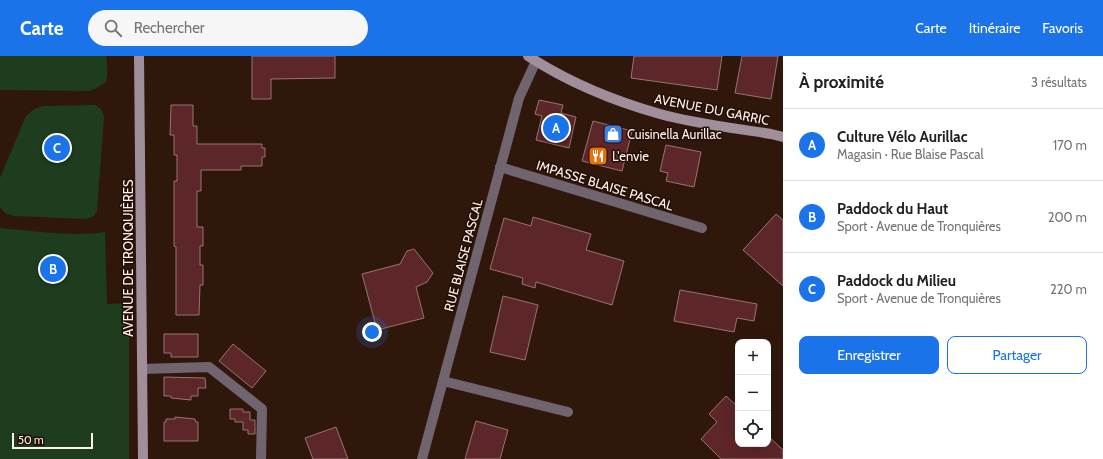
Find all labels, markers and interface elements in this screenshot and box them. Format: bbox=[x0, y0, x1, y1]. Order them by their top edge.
search box bbox=[88, 10, 368, 46]
text: Carte bbox=[20, 17, 64, 40]
icon: search bbox=[102, 17, 124, 39]
text: Rechercher bbox=[134, 19, 205, 37]
text: Carte bbox=[915, 19, 947, 37]
text: Itinéraire bbox=[969, 19, 1020, 37]
text: Favoris bbox=[1042, 19, 1083, 37]
text: À proximité bbox=[799, 72, 884, 92]
text: 3 résultats bbox=[1031, 74, 1087, 90]
street label: AVENUE DU GARRIC bbox=[653, 90, 771, 128]
pin: A bbox=[543, 113, 569, 143]
shop icon: Cuisinella Aurillac bbox=[602, 123, 624, 145]
place label: Cuisinella Aurillac bbox=[627, 126, 722, 142]
text: Culture Vélo Aurillac bbox=[837, 128, 968, 146]
pin: C bbox=[44, 133, 70, 163]
text: A bbox=[808, 137, 816, 153]
text: 170 m bbox=[1053, 137, 1087, 153]
restaurant icon: L'envie bbox=[587, 145, 609, 167]
text: Magasin · Rue Blaise Pascal bbox=[837, 146, 984, 162]
place label: L'envie bbox=[612, 148, 649, 164]
street label: IMPASSE BLAISE PASCAL bbox=[535, 157, 676, 214]
street label: AVENUE DE TRONQUIÈRES bbox=[119, 179, 136, 337]
street label: RUE BLAISE PASCAL bbox=[440, 197, 486, 313]
text: Paddock du Haut bbox=[837, 200, 948, 218]
text: B bbox=[808, 209, 816, 225]
text: 200 m bbox=[1048, 209, 1087, 225]
text: Sport · Avenue de Tronquières bbox=[837, 218, 1001, 234]
pin: B bbox=[40, 254, 66, 284]
text: Paddock du Milieu bbox=[837, 272, 956, 290]
text: C bbox=[808, 281, 816, 297]
text: 220 m bbox=[1050, 281, 1087, 297]
text: Sport · Avenue de Tronquières bbox=[837, 290, 1001, 306]
your location bbox=[362, 322, 382, 342]
button: Enregistrer bbox=[799, 336, 939, 374]
button: Partager bbox=[947, 336, 1087, 374]
map controls bbox=[735, 339, 771, 447]
button: + bbox=[735, 339, 771, 375]
button: − bbox=[735, 375, 771, 411]
button: locate bbox=[735, 411, 771, 447]
scale bar bbox=[12, 431, 93, 450]
text: 50 m bbox=[18, 433, 44, 447]

